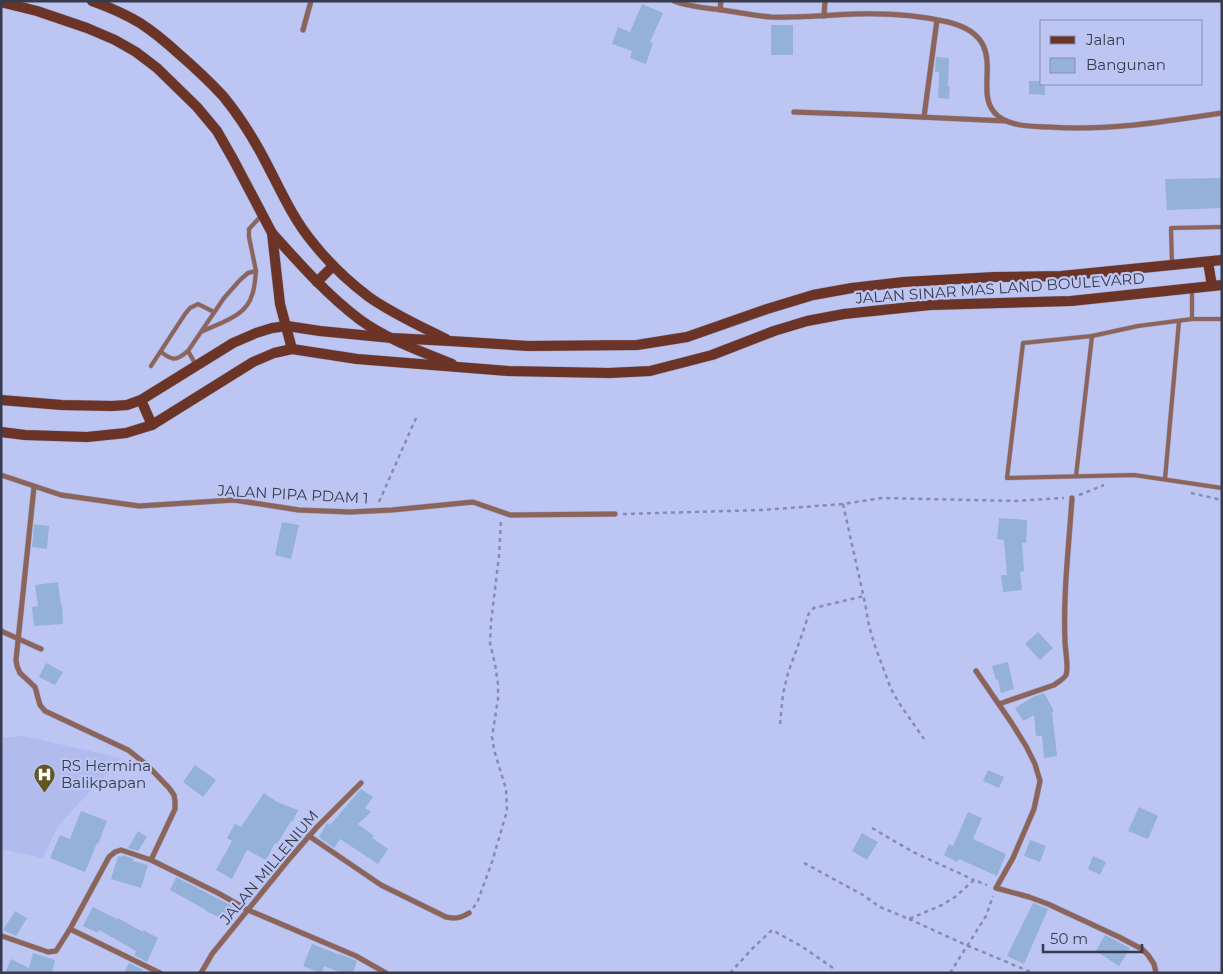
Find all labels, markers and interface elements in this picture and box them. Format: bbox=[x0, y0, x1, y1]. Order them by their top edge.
legend bbox=[1040, 20, 1203, 85]
text: Jalan bbox=[1085, 30, 1125, 49]
text: Bangunan bbox=[1086, 55, 1166, 74]
street label: JALAN SINAR MAS LAND BOULEVARD bbox=[854, 268, 1145, 308]
street label: JALAN PIPA PDAM 1 bbox=[216, 481, 369, 507]
place label: RS Hermina Balikpapan bbox=[61, 756, 151, 792]
hospital icon: RS Hermina Balikpapan bbox=[33, 762, 57, 793]
street label: JALAN MILLENIUM bbox=[215, 806, 322, 929]
scale bar bbox=[1043, 922, 1142, 954]
text: 50 m bbox=[1050, 929, 1088, 948]

